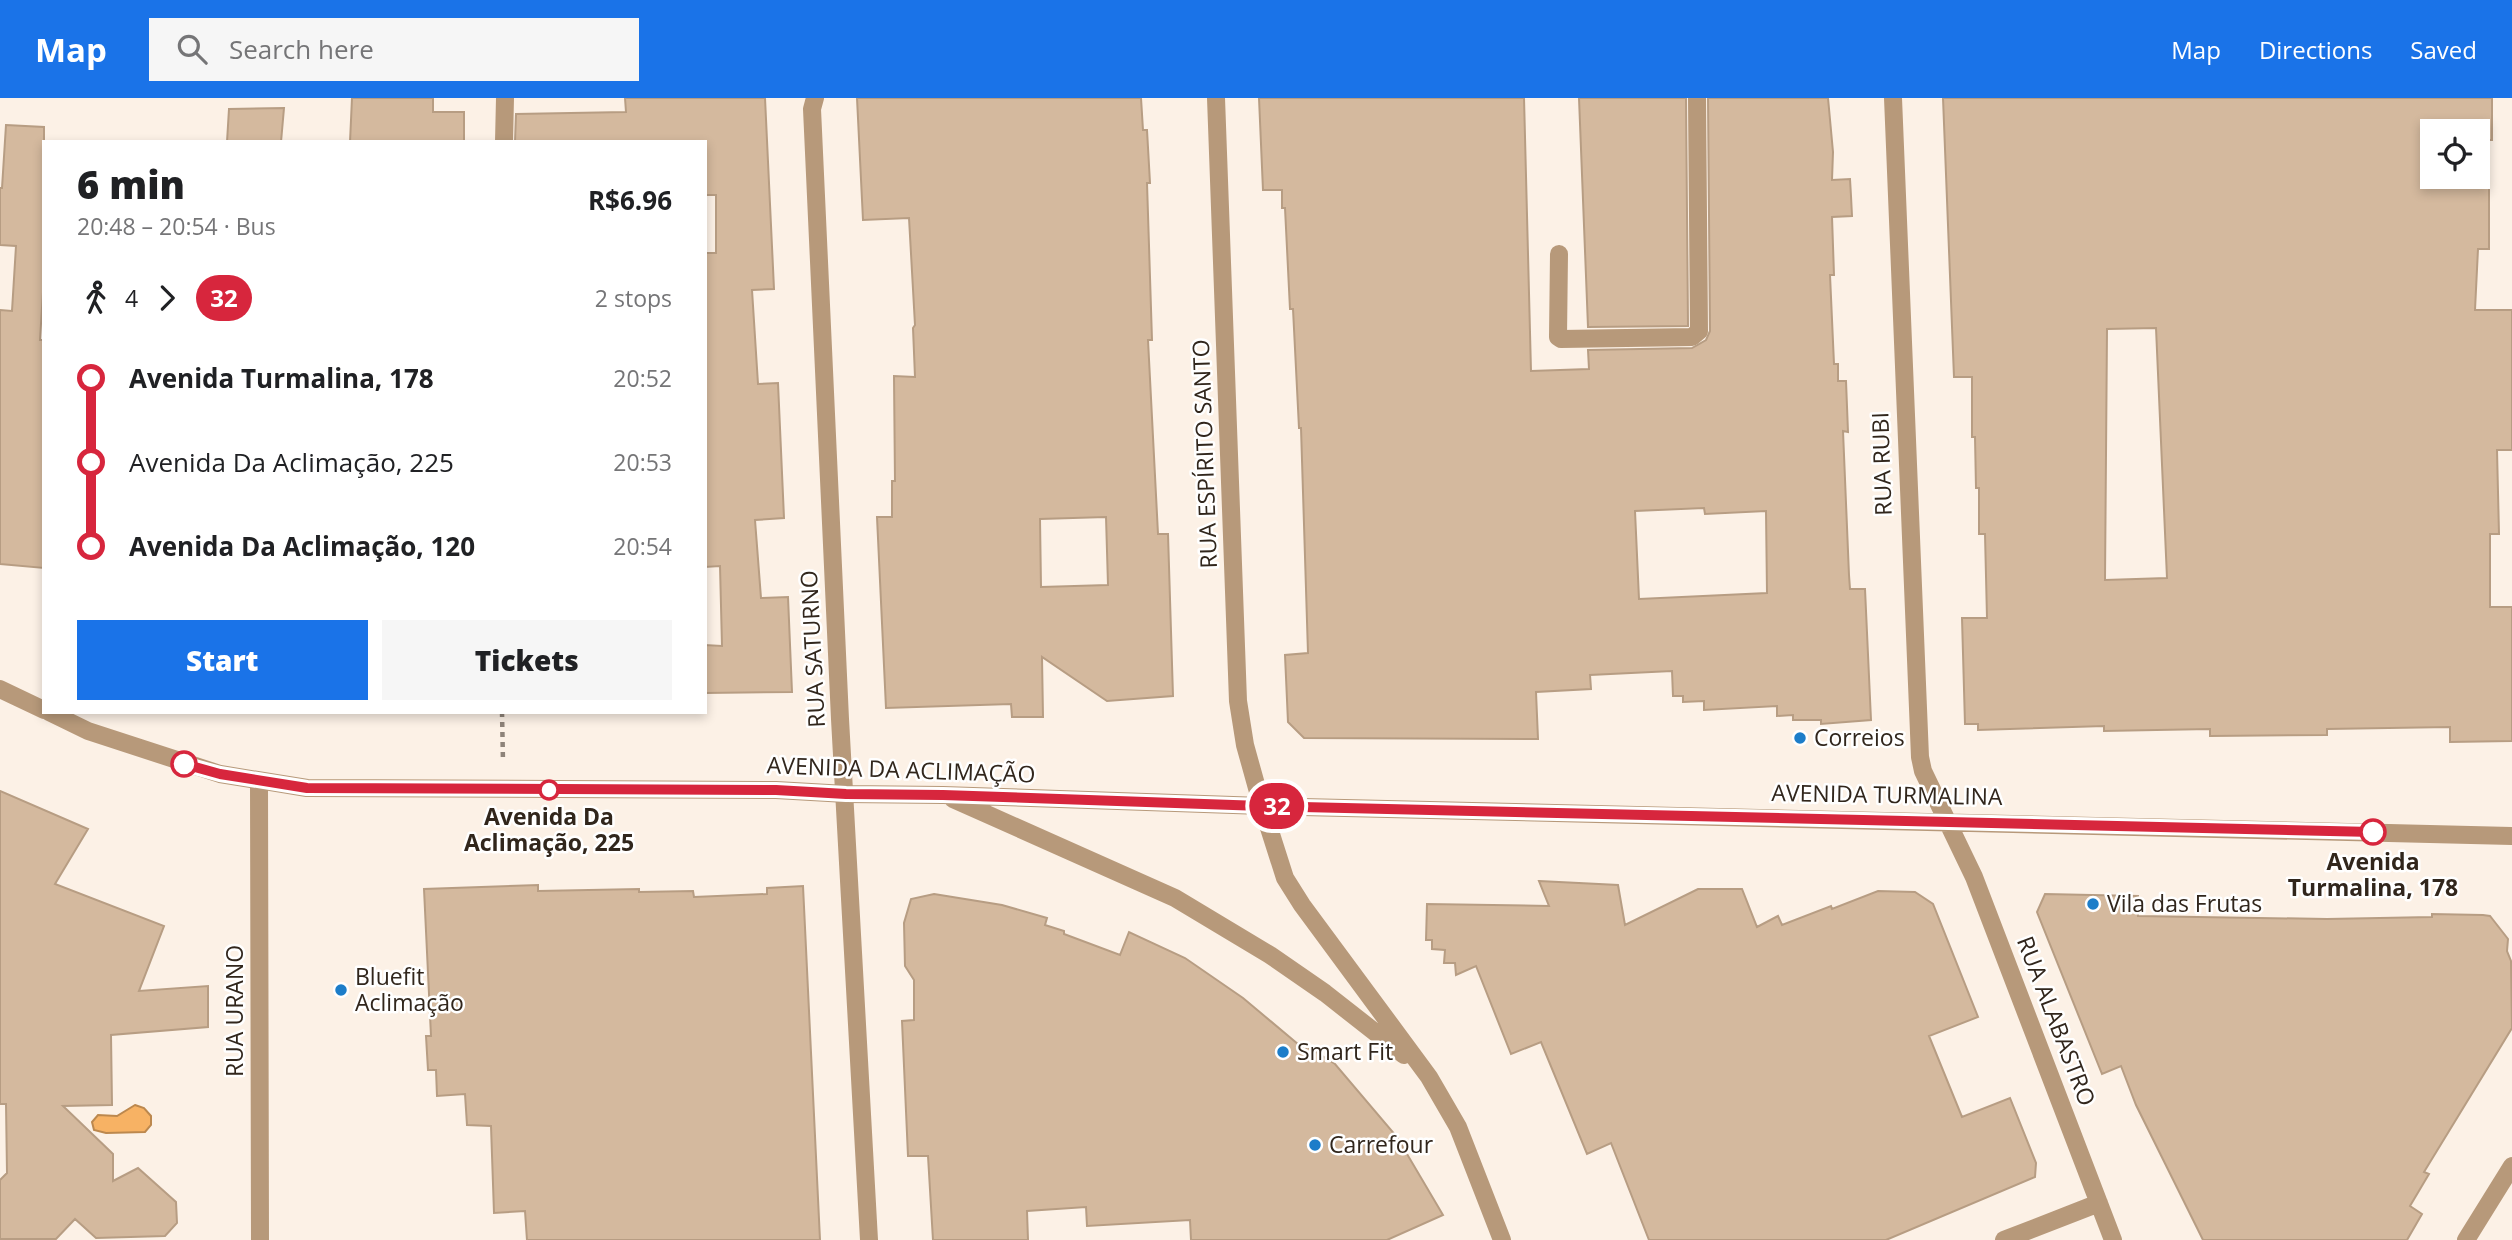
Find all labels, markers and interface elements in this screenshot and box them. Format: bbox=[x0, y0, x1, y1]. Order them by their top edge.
search box bbox=[149, 18, 639, 81]
text: Map bbox=[35, 27, 107, 72]
icon: search bbox=[173, 30, 211, 68]
text: Search here bbox=[229, 31, 374, 67]
text: Map bbox=[2171, 33, 2221, 66]
text: Directions bbox=[2259, 33, 2372, 66]
text: Saved bbox=[2410, 33, 2477, 66]
map controls bbox=[2420, 119, 2490, 189]
button: locate bbox=[2420, 119, 2490, 189]
text: 6 min bbox=[77, 158, 185, 210]
text: R$6.96 bbox=[588, 182, 672, 218]
text: 20:48 – 20:54 · Bus bbox=[77, 210, 276, 242]
icon: walk bbox=[77, 279, 115, 317]
icon: forward bbox=[148, 279, 186, 317]
text: 32 bbox=[210, 281, 238, 314]
text: 4 bbox=[125, 282, 138, 314]
text: 2 stops bbox=[595, 282, 672, 314]
street label: RUA ESPÍRITO SANTO bbox=[1184, 339, 1224, 569]
text: Avenida Turmalina, 178 bbox=[129, 360, 434, 396]
text: 20:52 bbox=[613, 362, 672, 394]
street label: RUA RUBI bbox=[1863, 412, 1899, 516]
text: Avenida Da Aclimação, 225 bbox=[129, 444, 454, 480]
text: 20:53 bbox=[613, 446, 672, 478]
text: Avenida Da Aclimação, 120 bbox=[129, 528, 475, 564]
text: 20:54 bbox=[613, 530, 672, 562]
street label: RUA SATURNO bbox=[792, 570, 832, 729]
button: Start bbox=[77, 620, 368, 700]
button: Tickets bbox=[382, 620, 672, 700]
place label: Correios bbox=[1814, 721, 1905, 753]
marker: Correios bbox=[1792, 730, 1808, 746]
street label: AVENIDA DA ACLIMAÇÃO bbox=[766, 748, 1036, 790]
unlabelled marker bbox=[171, 751, 197, 777]
street label: AVENIDA TURMALINA bbox=[1771, 776, 2003, 812]
marker: Avenida Da Aclimação, 225 bbox=[539, 780, 559, 800]
line badge: 32 bbox=[1246, 783, 1308, 829]
text: 32 bbox=[1263, 789, 1291, 822]
place label: Avenida Da Aclimação, 225 bbox=[464, 800, 634, 858]
marker: Avenida Turmalina, 178 bbox=[2360, 819, 2386, 845]
place label: Avenida Turmalina, 178 bbox=[2288, 845, 2458, 903]
place label: Vila das Frutas bbox=[2107, 887, 2262, 919]
marker: Vila das Frutas bbox=[2085, 896, 2101, 912]
street label: RUA ALABASTRO bbox=[2010, 931, 2104, 1110]
street label: RUA URANO bbox=[218, 945, 250, 1077]
place label: Bluefit Aclimação bbox=[355, 960, 464, 1018]
marker: Bluefit Aclimação bbox=[333, 982, 349, 998]
place label: Smart Fit bbox=[1297, 1035, 1393, 1067]
marker: Smart Fit bbox=[1275, 1044, 1291, 1060]
place label: Carrefour bbox=[1329, 1128, 1434, 1160]
marker: Carrefour bbox=[1307, 1137, 1323, 1153]

